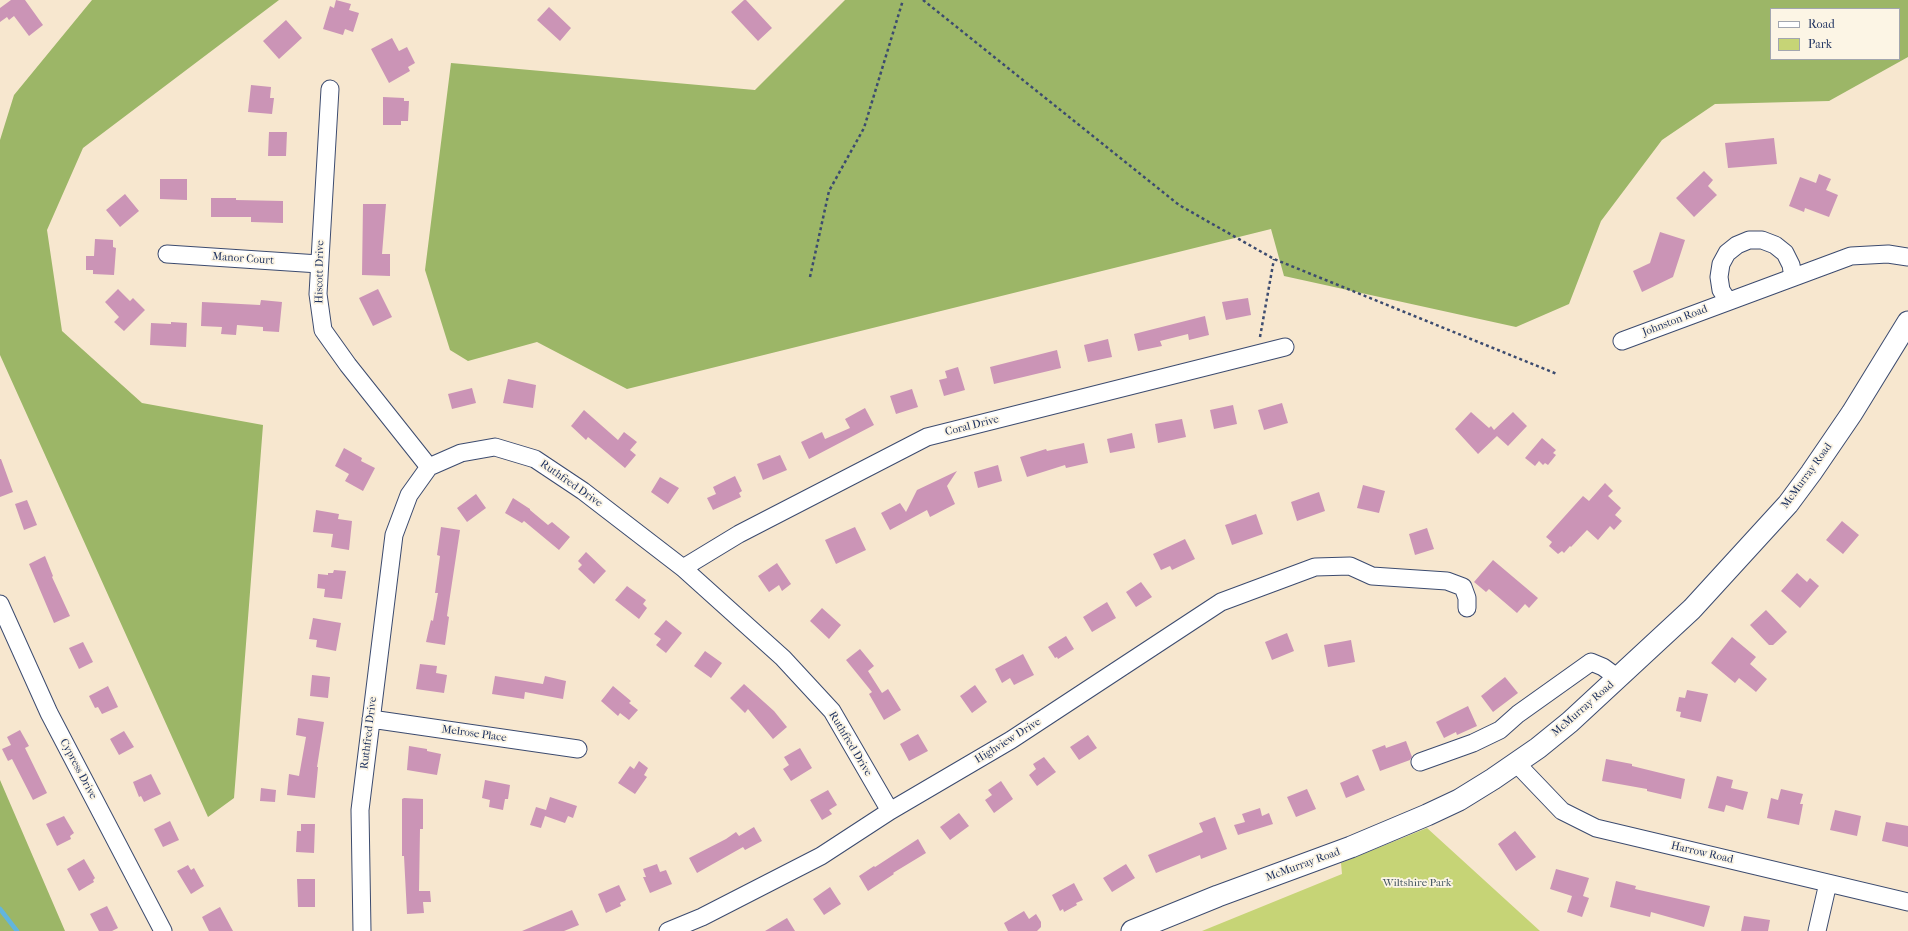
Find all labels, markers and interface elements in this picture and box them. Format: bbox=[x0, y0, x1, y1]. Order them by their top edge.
legend bbox=[1770, 8, 1900, 60]
text: Road bbox=[1808, 17, 1835, 31]
text: Park bbox=[1808, 37, 1832, 51]
street label: Hiscott Drive bbox=[313, 240, 327, 304]
street label: Manor Court bbox=[212, 250, 274, 268]
street label: Johnston Road bbox=[1641, 303, 1709, 339]
street label: Coral Drive bbox=[944, 413, 1000, 439]
street label: McMurray Road bbox=[1779, 441, 1835, 511]
street label: Ruthfred Drive bbox=[537, 458, 605, 510]
street label: McMurray Road bbox=[1549, 678, 1617, 740]
street label: Ruthfred Drive bbox=[358, 696, 380, 770]
street label: Ruthfred Drive bbox=[826, 709, 874, 779]
street label: Highview Drive bbox=[973, 715, 1043, 767]
street label: Melrose Place bbox=[441, 723, 507, 745]
street label: Cypress Drive bbox=[57, 737, 99, 801]
street label: Harrow Road bbox=[1670, 839, 1734, 867]
street label: McMurray Road bbox=[1264, 845, 1342, 885]
park label: Wiltshire Park bbox=[1383, 876, 1451, 890]

